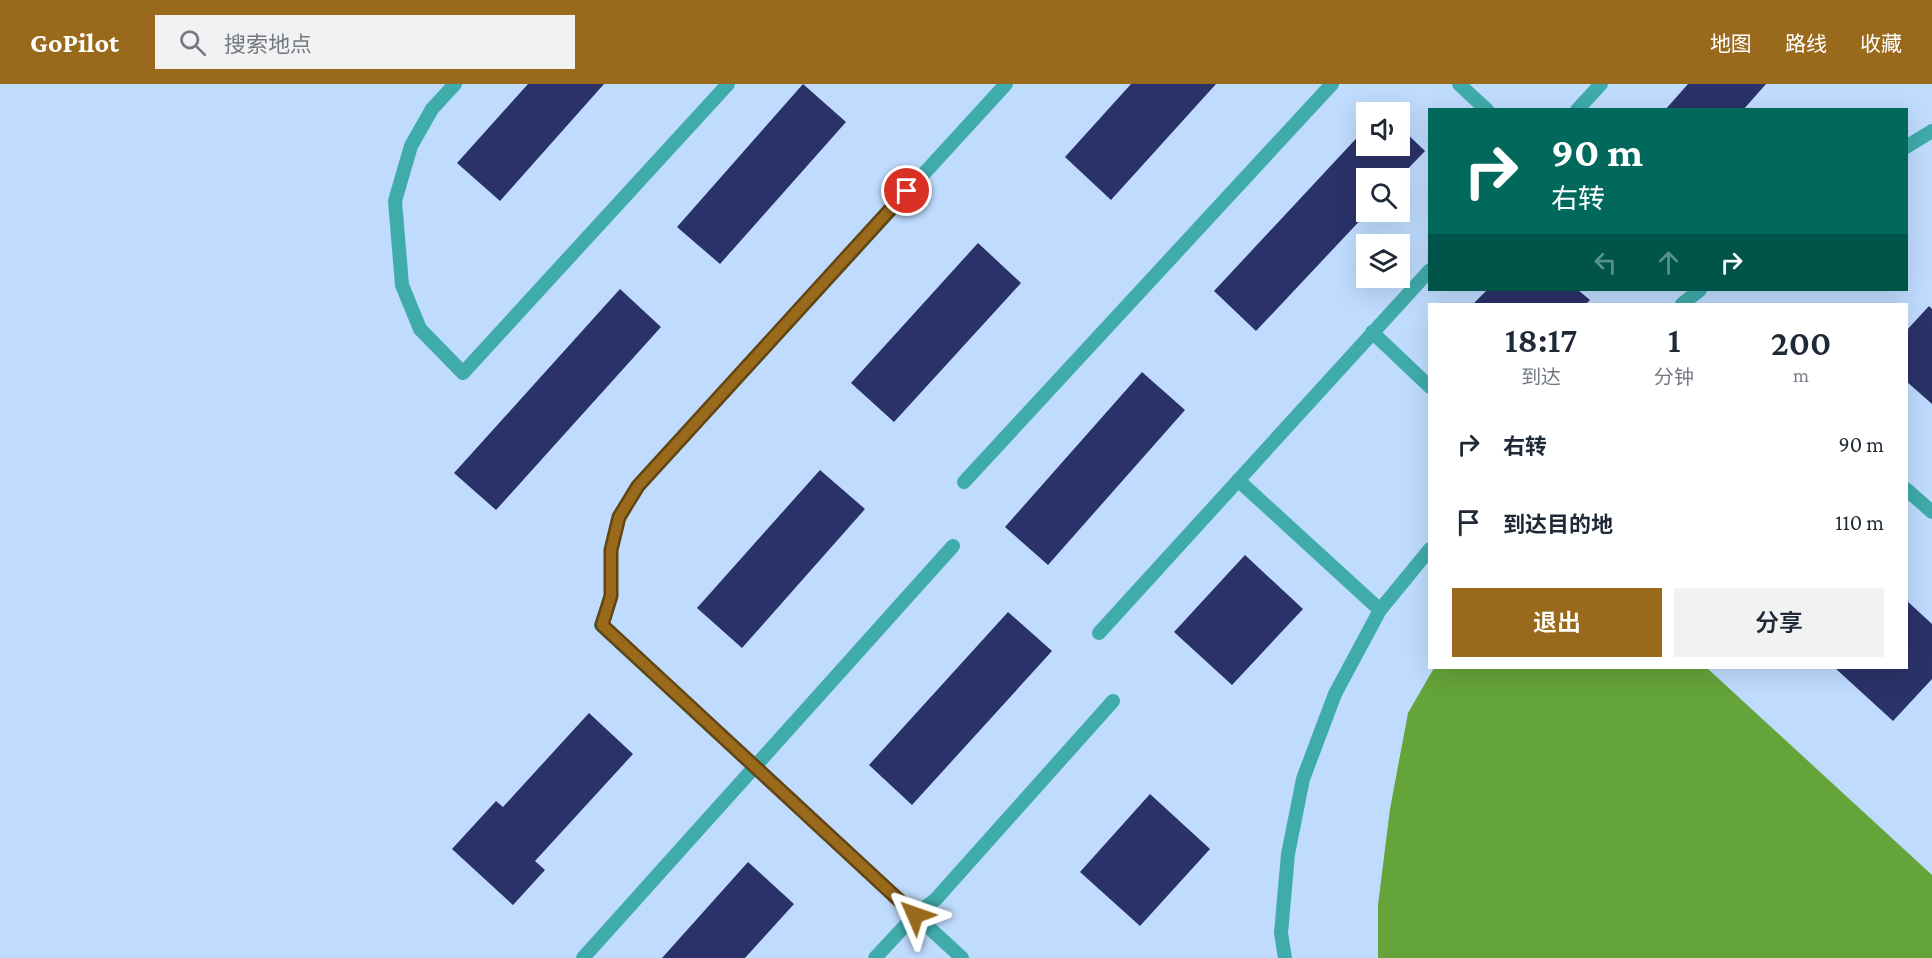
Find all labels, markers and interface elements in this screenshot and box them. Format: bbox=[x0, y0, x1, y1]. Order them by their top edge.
search box bbox=[155, 15, 575, 69]
icon: search bbox=[176, 26, 209, 59]
text: GoPilot bbox=[30, 27, 119, 58]
text: 搜索地点 bbox=[224, 32, 312, 57]
text: 地图 bbox=[1710, 32, 1752, 56]
text: 路线 bbox=[1785, 32, 1827, 56]
text: 收藏 bbox=[1860, 32, 1902, 56]
map controls bbox=[1356, 102, 1410, 288]
button: sound bbox=[1356, 102, 1410, 156]
text: 90 m bbox=[1551, 128, 1643, 175]
icon: right bbox=[1452, 132, 1530, 210]
pin bbox=[881, 165, 932, 216]
button: search bbox=[1356, 168, 1410, 222]
icon: arrive bbox=[890, 174, 923, 207]
text: 右转 bbox=[1551, 184, 1605, 214]
button: layers bbox=[1356, 234, 1410, 288]
icon: left bbox=[1589, 246, 1622, 279]
icon: ahead bbox=[1652, 246, 1685, 279]
icon: right bbox=[1715, 246, 1748, 279]
text: 18:17 bbox=[1505, 320, 1577, 360]
text: 1 bbox=[1668, 320, 1681, 360]
text: 200 bbox=[1771, 323, 1831, 363]
text: m bbox=[1793, 364, 1809, 386]
text: 到达 bbox=[1521, 366, 1561, 388]
text: 分钟 bbox=[1654, 366, 1694, 388]
icon: right bbox=[1452, 428, 1485, 461]
text: 90 m bbox=[1839, 432, 1884, 457]
text: 右转 bbox=[1503, 434, 1547, 459]
icon: arrive bbox=[1452, 506, 1485, 539]
text: 110 m bbox=[1835, 510, 1884, 535]
text: 到达目的地 bbox=[1503, 512, 1613, 537]
button: 退出 bbox=[1452, 588, 1662, 657]
button: 分享 bbox=[1674, 588, 1884, 657]
position arrow bbox=[883, 883, 947, 947]

